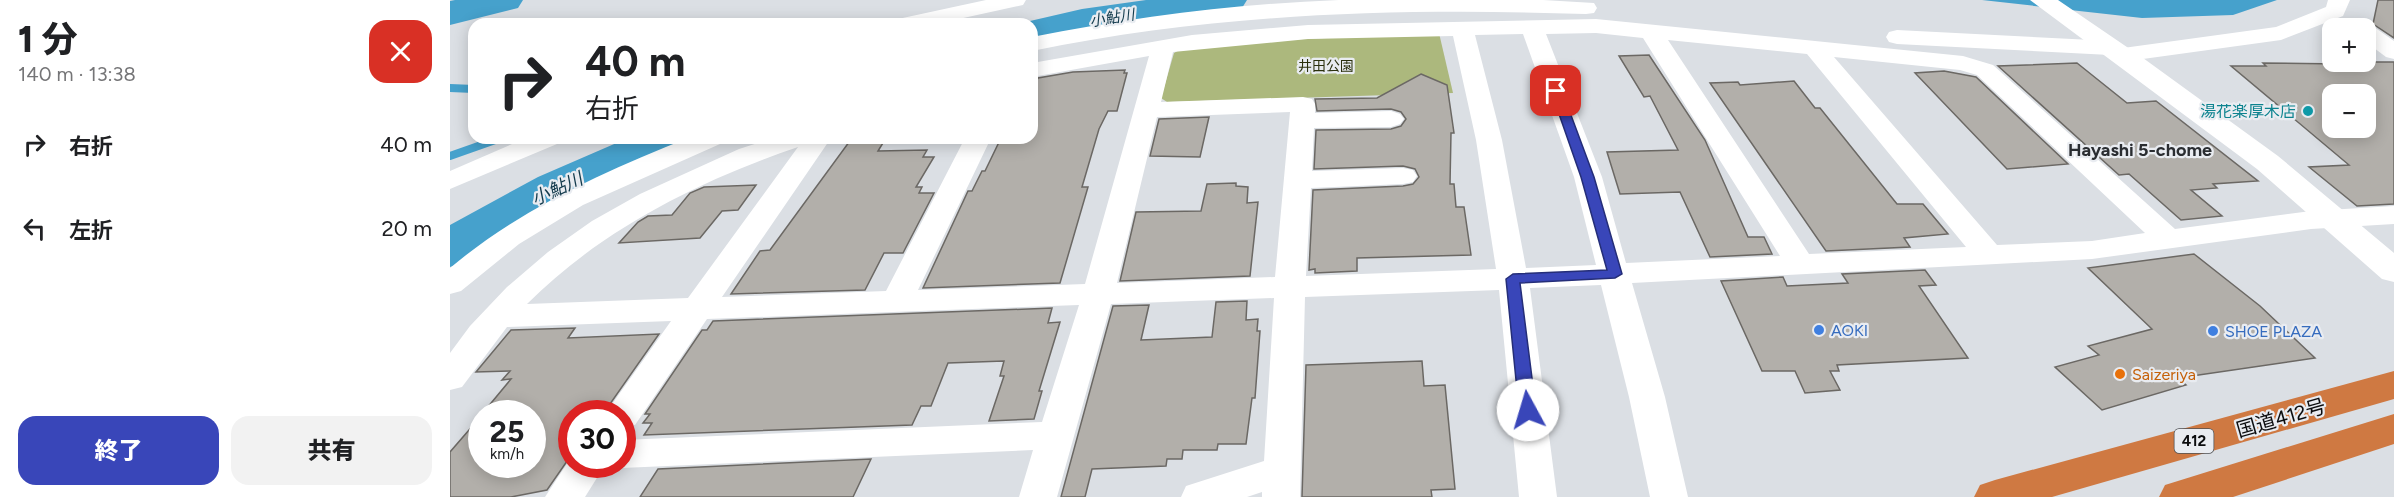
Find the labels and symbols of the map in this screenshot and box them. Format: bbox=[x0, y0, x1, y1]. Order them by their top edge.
water label: 小鮎川 bbox=[1088, 5, 1138, 30]
park label: 井田公園 bbox=[1298, 58, 1354, 75]
pin bbox=[1530, 65, 1581, 116]
place label: 湯花楽厚木店 bbox=[2200, 102, 2296, 121]
marker: 湯花楽厚木店 bbox=[2301, 104, 2315, 118]
district label: Hayashi 5-chome bbox=[2068, 139, 2212, 161]
water label: 小鮎川 bbox=[528, 167, 588, 210]
place label: AOKI bbox=[1831, 321, 1868, 340]
place label: SHOE PLAZA bbox=[2225, 322, 2322, 341]
marker: AOKI bbox=[1812, 323, 1826, 337]
marker: SHOE PLAZA bbox=[2206, 324, 2220, 338]
place label: Saizeriya bbox=[2132, 365, 2196, 384]
marker: Saizeriya bbox=[2113, 367, 2127, 381]
position arrow bbox=[1496, 378, 1560, 442]
street label: 国道412号 bbox=[2234, 394, 2328, 442]
speed limit sign: 30 bbox=[558, 400, 636, 478]
road number: 412 bbox=[2174, 429, 2214, 453]

